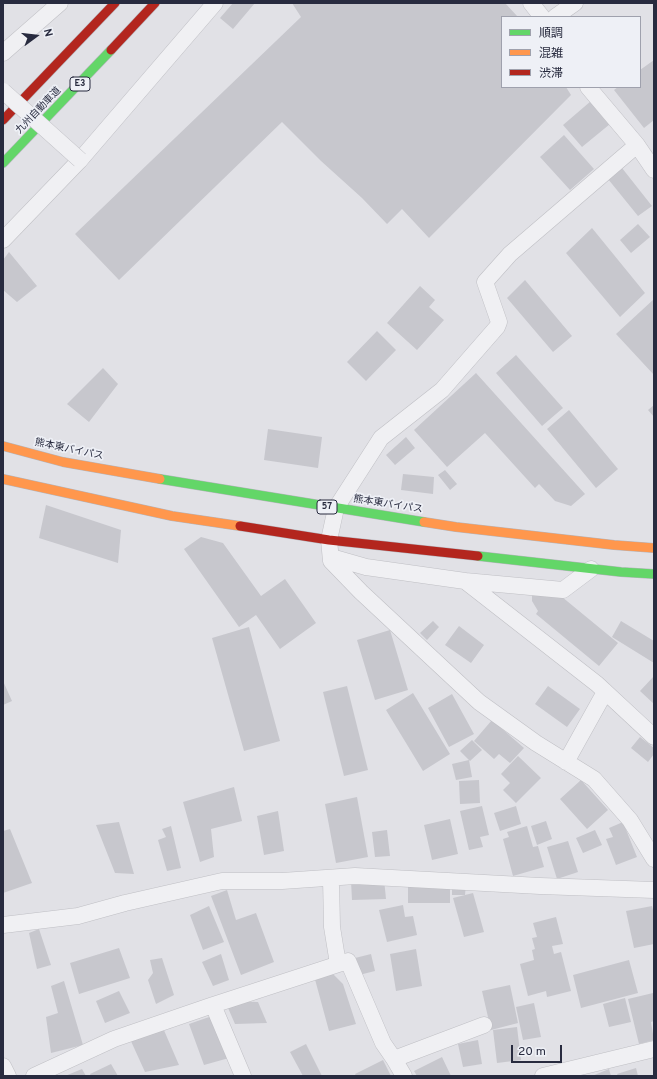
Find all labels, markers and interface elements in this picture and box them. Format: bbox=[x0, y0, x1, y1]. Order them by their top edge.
north arrow bbox=[16, 16, 56, 56]
legend bbox=[501, 16, 641, 88]
text: 順調 bbox=[539, 26, 563, 42]
text: N bbox=[40, 27, 55, 39]
text: 混雑 bbox=[539, 46, 563, 62]
text: 渋滞 bbox=[539, 66, 563, 82]
road number: E3 bbox=[70, 77, 90, 91]
street label: 九州自動車道 bbox=[14, 85, 64, 137]
street label: 熊本東バイパス bbox=[34, 437, 104, 463]
street label: 熊本東バイパス bbox=[352, 494, 424, 516]
road number: 57 bbox=[317, 500, 337, 514]
scale bar bbox=[513, 1037, 564, 1063]
text: 20 m bbox=[518, 1044, 546, 1060]

